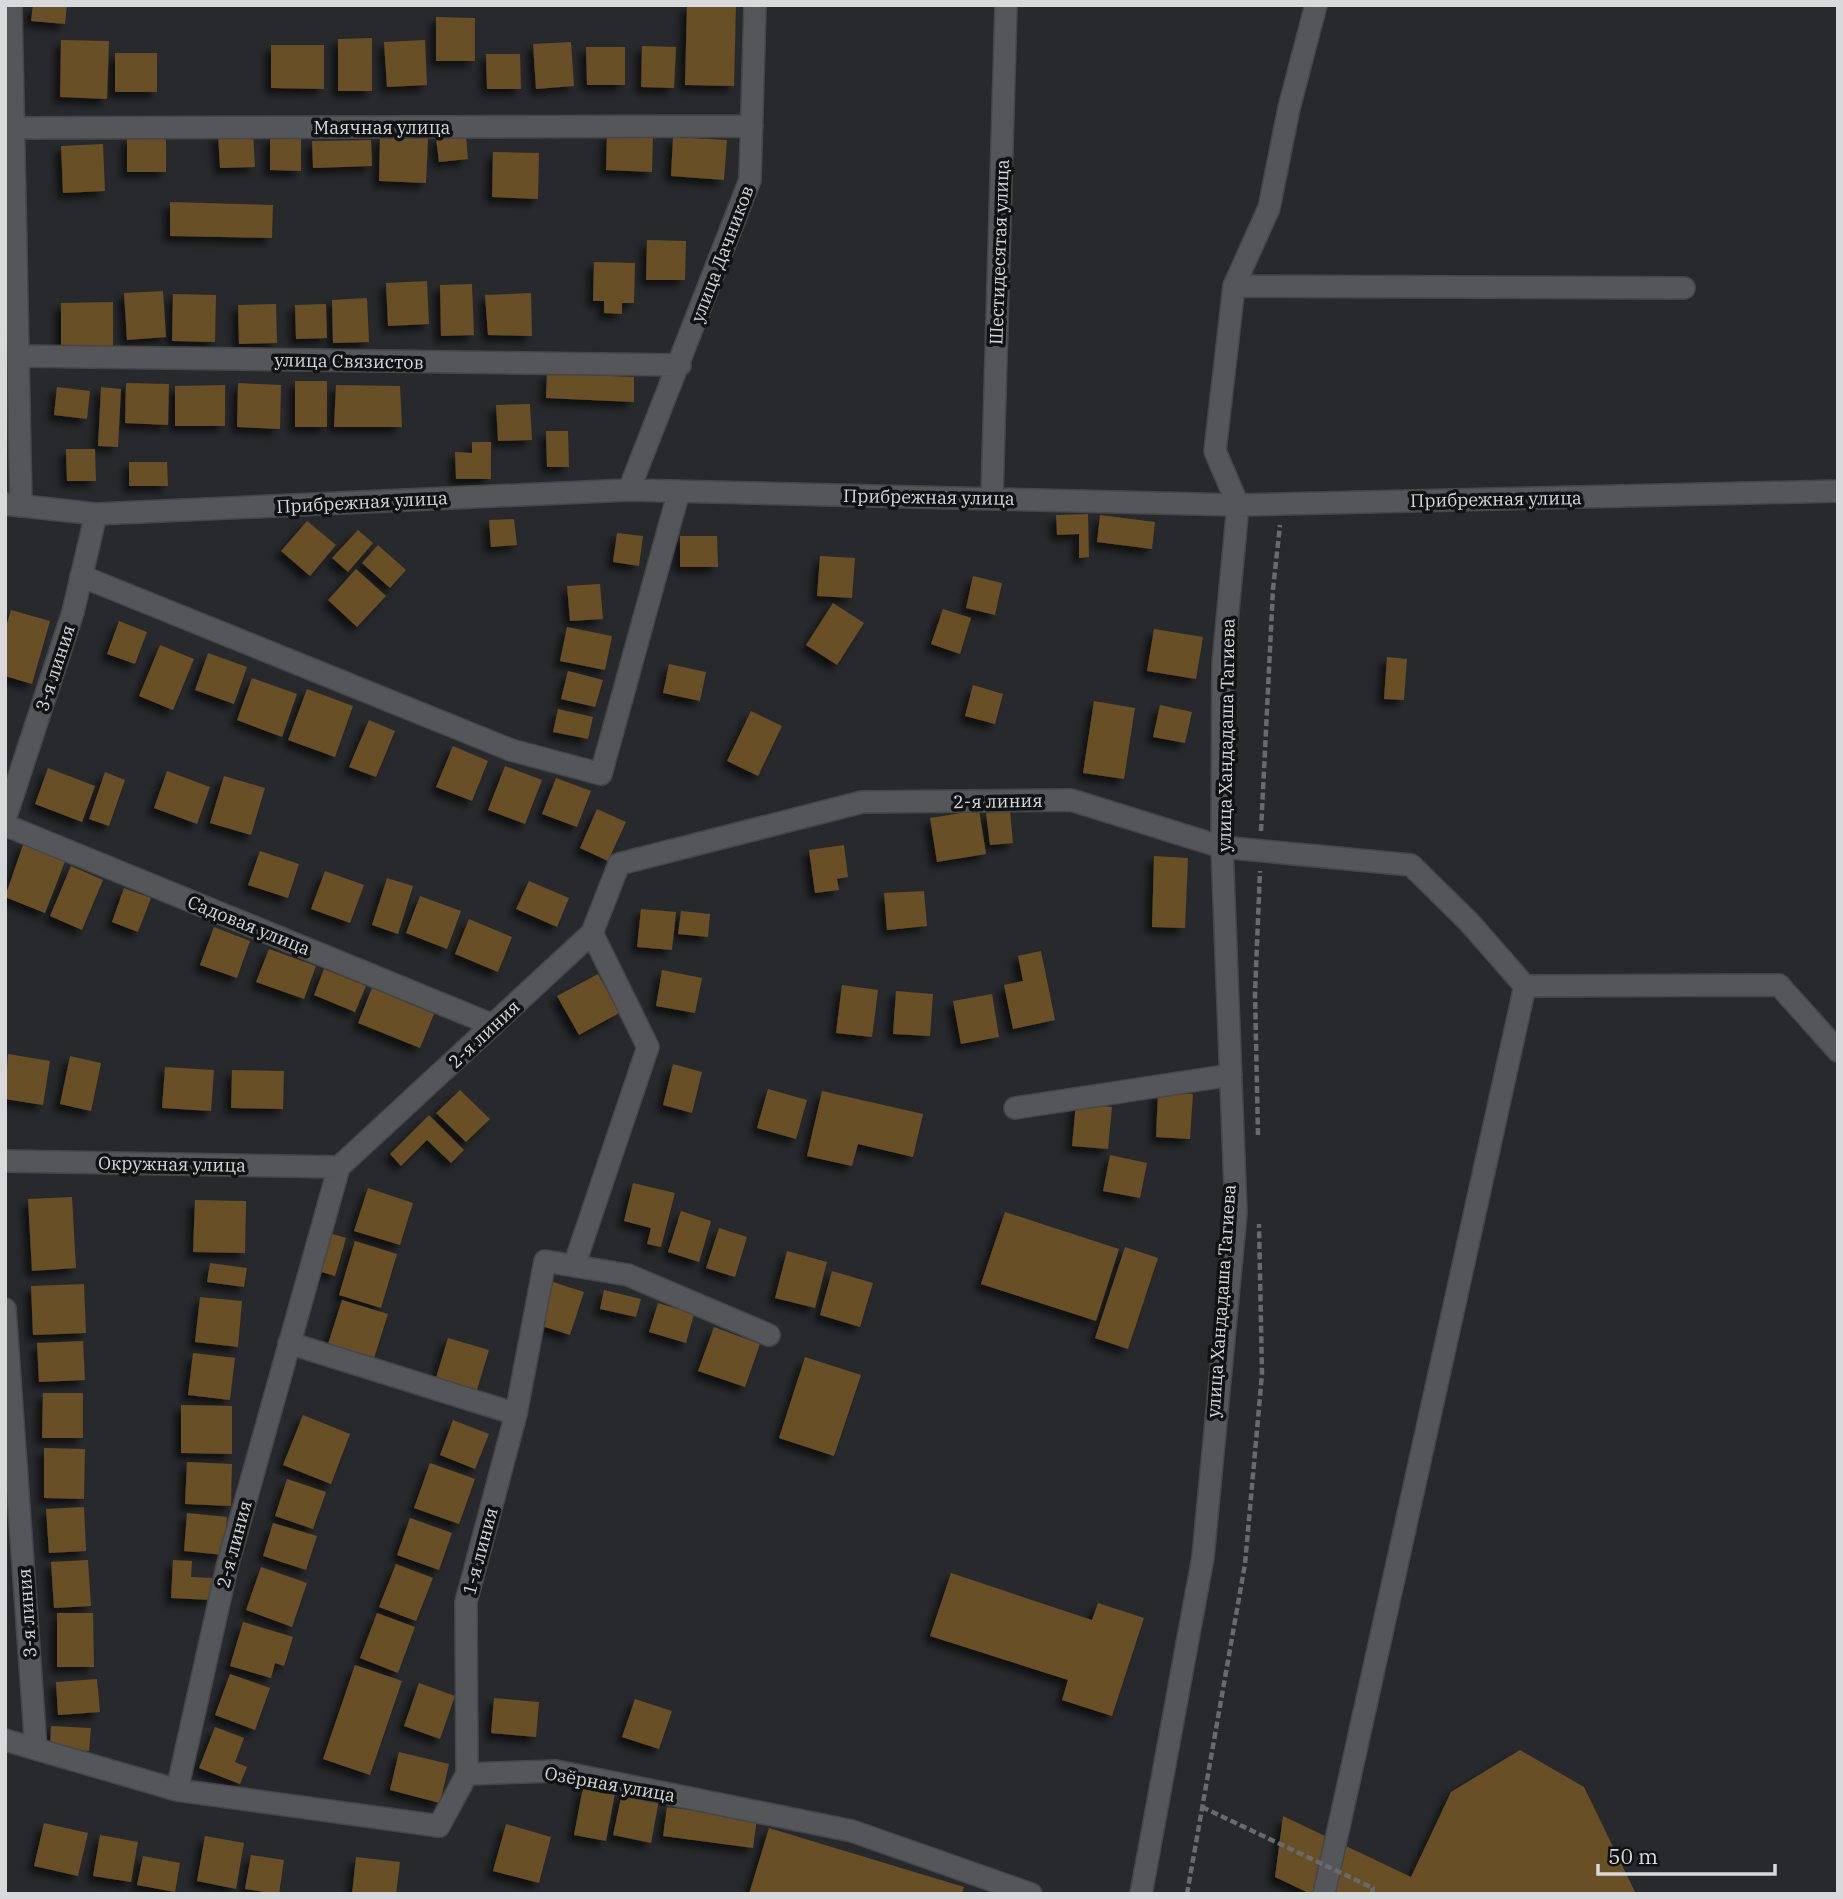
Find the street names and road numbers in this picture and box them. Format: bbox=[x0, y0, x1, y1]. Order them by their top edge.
street label: Маячная улица bbox=[314, 116, 451, 139]
street label: Шестидесятая улица bbox=[984, 159, 1014, 345]
street label: улица Дачников bbox=[685, 182, 759, 326]
street label: улица Связистов bbox=[274, 348, 424, 374]
street label: Прибрежная улица bbox=[843, 484, 1015, 510]
street label: Прибрежная улица bbox=[276, 486, 448, 518]
street label: Прибрежная улица bbox=[1410, 486, 1582, 512]
street label: улица Хандадаша Тагиева bbox=[1212, 618, 1240, 852]
street label: 3-я линия bbox=[30, 622, 80, 714]
street label: 2-я линия bbox=[953, 789, 1043, 813]
street label: Садовая улица bbox=[184, 890, 314, 960]
street label: 2-я линия bbox=[443, 995, 525, 1073]
street label: Окружная улица bbox=[98, 1151, 246, 1177]
street label: улица Хандадаша Тагиева bbox=[1201, 1184, 1241, 1418]
street label: 2-я линия bbox=[211, 1498, 257, 1590]
street label: 1-я линия bbox=[457, 1505, 503, 1597]
street label: 3-я линия bbox=[12, 1568, 42, 1658]
street label: Озёрная улица bbox=[543, 1761, 677, 1807]

